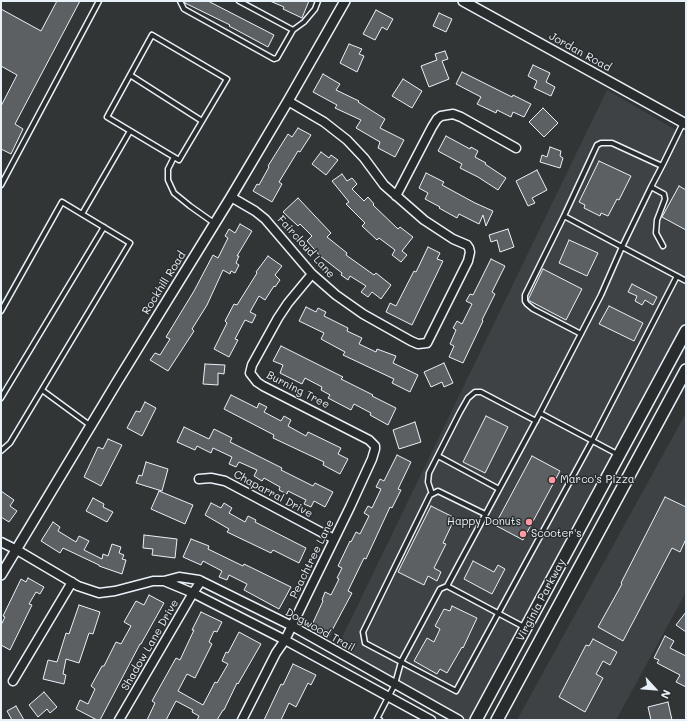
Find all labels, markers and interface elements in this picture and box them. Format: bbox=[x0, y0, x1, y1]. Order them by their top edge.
street label: Jordan Road bbox=[547, 30, 613, 74]
street label: Faircloud Lane bbox=[274, 213, 338, 281]
street label: Rockhill Road bbox=[139, 249, 189, 317]
street label: Burning Tree bbox=[264, 368, 332, 412]
street label: Chaparral Drive bbox=[231, 468, 315, 520]
place label: Marco's Pizza bbox=[560, 473, 635, 487]
marker: Marco's Pizza bbox=[547, 475, 557, 485]
place label: Happy Donuts bbox=[447, 515, 521, 529]
street label: Peachtree Lane bbox=[287, 517, 337, 601]
marker: Happy Donuts bbox=[524, 517, 534, 527]
place label: Scooter's bbox=[531, 527, 582, 541]
marker: Scooter's bbox=[518, 529, 528, 539]
street label: Virginia Parkway bbox=[514, 556, 568, 644]
street label: Shadow Lane Drive bbox=[119, 597, 181, 693]
street label: Dogwood Trail bbox=[283, 606, 357, 654]
north arrow bbox=[635, 669, 675, 709]
text: N bbox=[658, 687, 675, 702]

